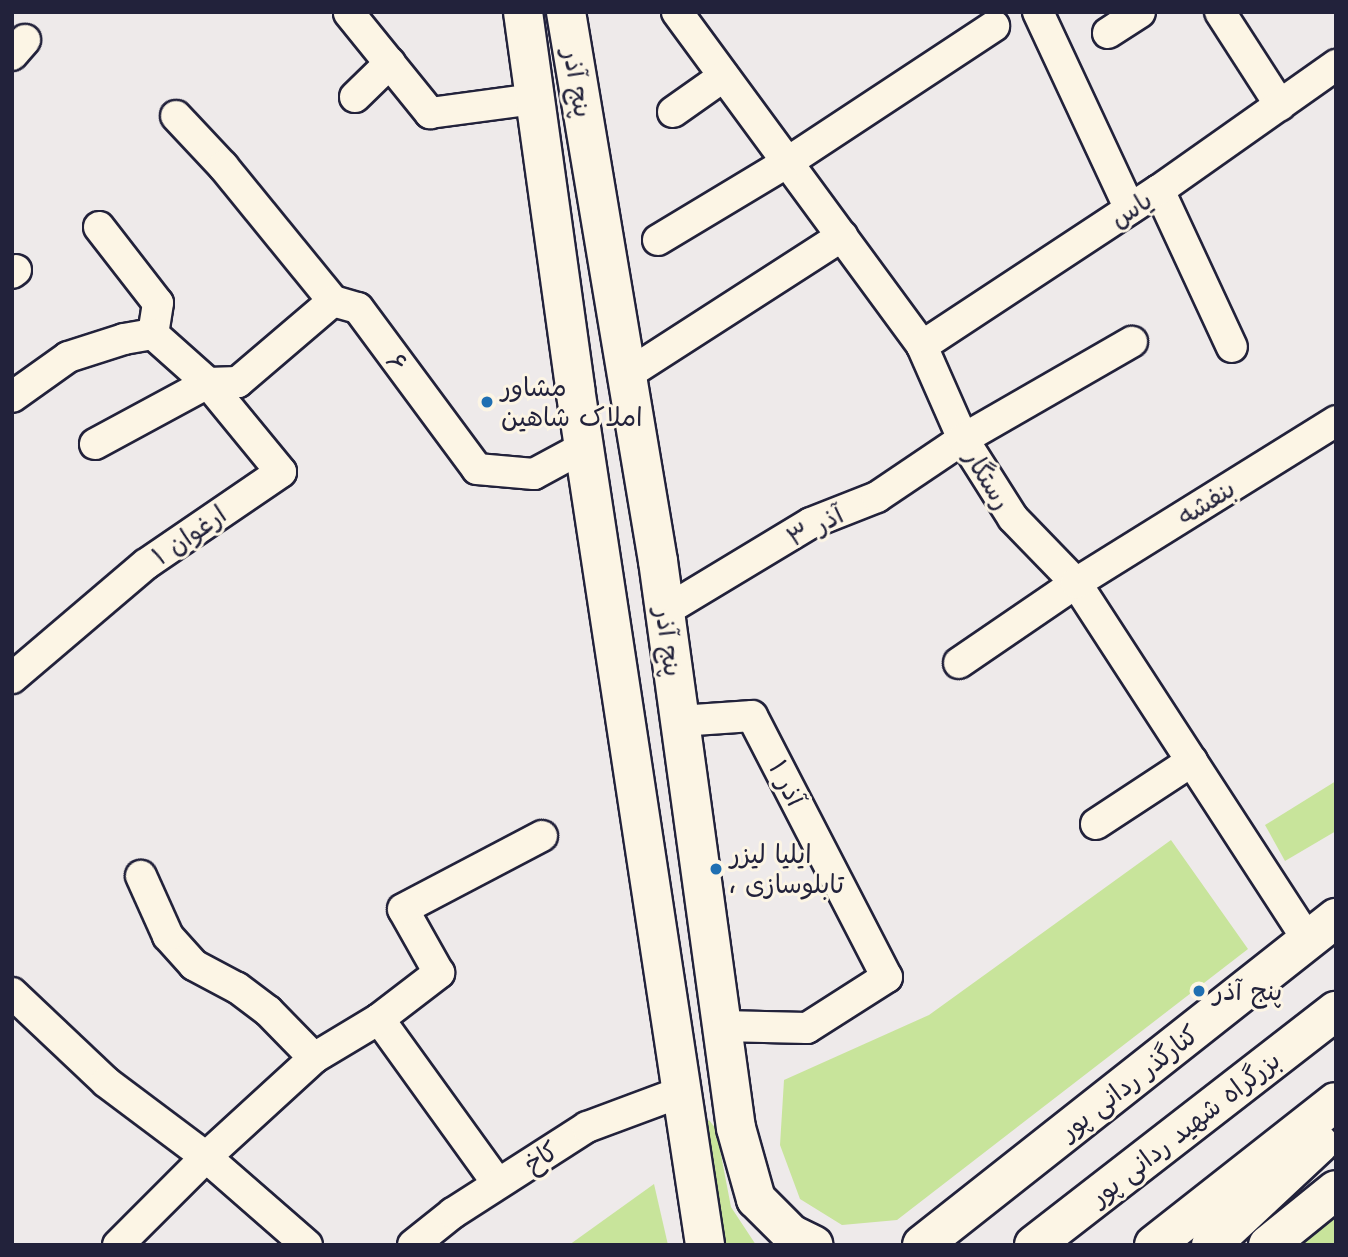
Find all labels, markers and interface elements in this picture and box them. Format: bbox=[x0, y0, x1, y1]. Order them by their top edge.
street label: پنج آذر bbox=[557, 46, 599, 120]
street label: یاس bbox=[1104, 184, 1158, 234]
street label: ۶ bbox=[380, 346, 414, 378]
place label: مشاور املاک شاهین bbox=[501, 371, 643, 432]
marker: مشاور املاک شاهین bbox=[479, 394, 495, 410]
street label: رستگار bbox=[958, 443, 1018, 515]
street label: بنفشه bbox=[1171, 472, 1241, 532]
street label: ارغوان ۱ bbox=[146, 498, 232, 572]
street label: آذر ۳ bbox=[782, 499, 848, 553]
street label: پنج آذر bbox=[649, 606, 689, 678]
street label: آذر ۱ bbox=[762, 755, 812, 811]
place label: ایلیا لیزر ، تابلوسازی bbox=[730, 838, 844, 900]
marker: ایلیا لیزر ، تابلوسازی bbox=[708, 861, 724, 877]
place label: پنج آذر bbox=[1213, 975, 1282, 1007]
marker: پنج آذر bbox=[1191, 983, 1207, 999]
street label: کنارگذر ردانی پور bbox=[1053, 1018, 1205, 1146]
street label: بزرگراه شهید ردانی پور bbox=[1084, 1044, 1286, 1212]
street label: کاخ bbox=[518, 1135, 564, 1179]

